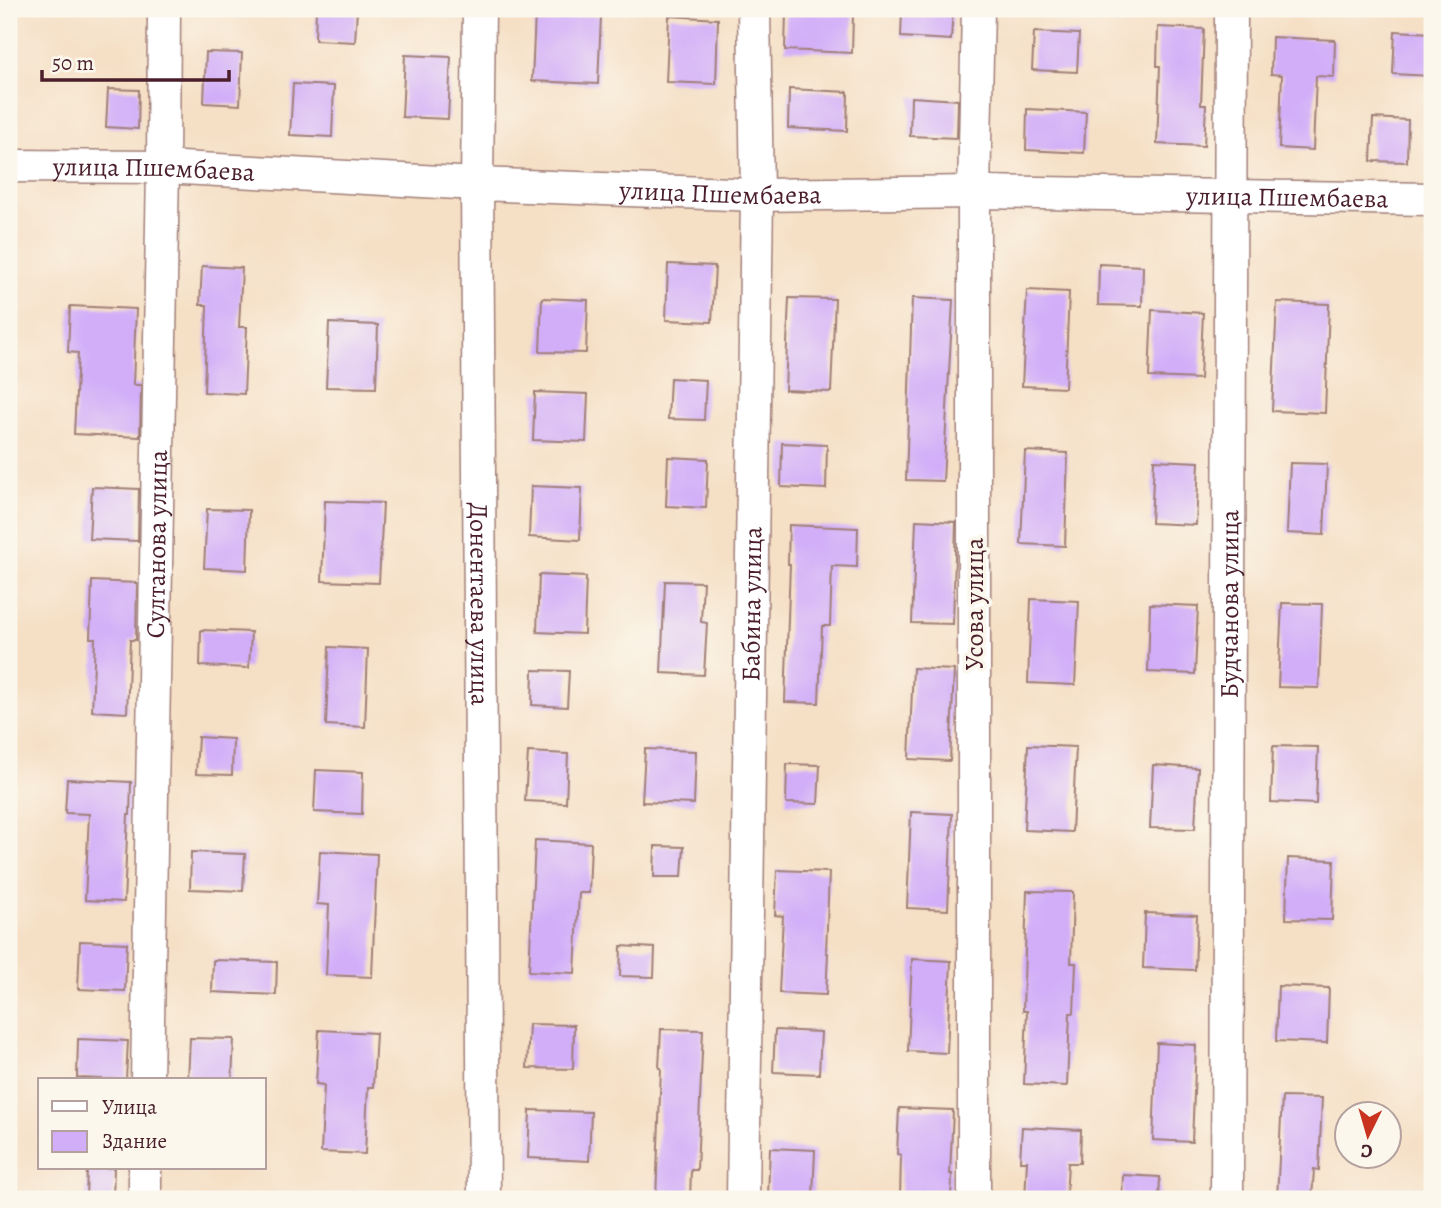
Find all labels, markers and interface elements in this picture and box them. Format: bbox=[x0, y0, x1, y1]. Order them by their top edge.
scale bar bbox=[42, 38, 229, 82]
text: 50 m bbox=[52, 49, 94, 77]
street label: улица Пшембаева bbox=[52, 149, 256, 189]
street label: улица Пшембаева bbox=[618, 172, 822, 213]
street label: улица Пшембаева bbox=[1185, 178, 1389, 216]
street label: Султанова улица bbox=[137, 450, 176, 639]
street label: Донентаева улица bbox=[462, 502, 498, 706]
street label: Будчанова улица bbox=[1211, 510, 1247, 698]
street label: Бабина улица bbox=[733, 526, 770, 682]
street label: Усова улица bbox=[957, 538, 992, 670]
legend bbox=[38, 1078, 266, 1170]
text: Улица bbox=[102, 1093, 157, 1121]
north arrow bbox=[1332, 1100, 1402, 1170]
text: Здание bbox=[102, 1127, 167, 1155]
text: С bbox=[1360, 1137, 1374, 1164]

